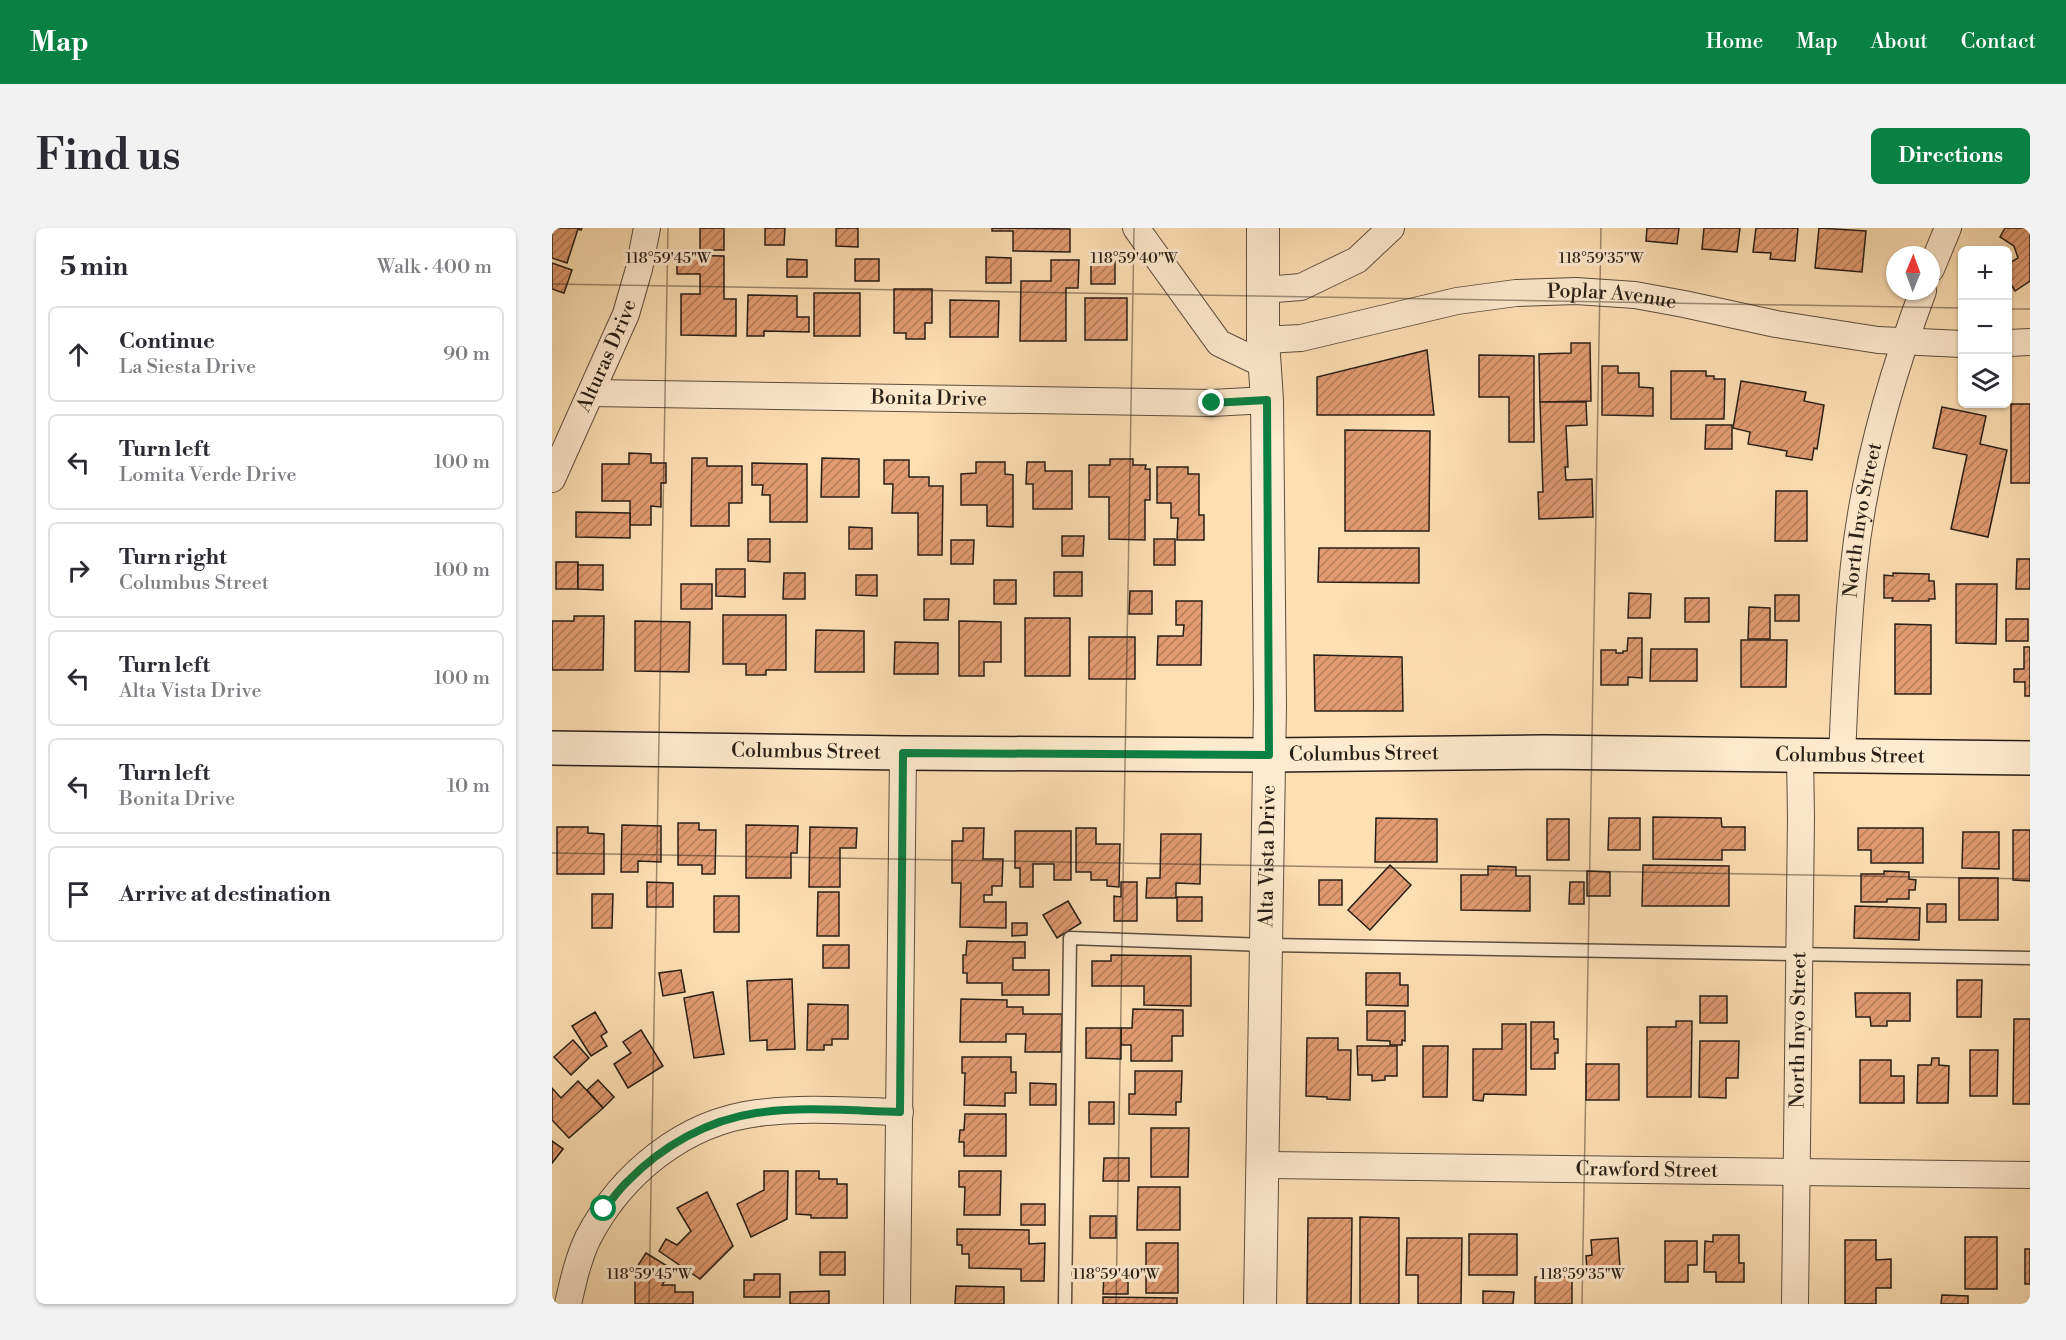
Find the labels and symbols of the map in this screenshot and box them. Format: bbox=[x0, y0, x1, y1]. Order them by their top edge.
north arrow bbox=[1886, 246, 1940, 300]
text: 118°59'45"W bbox=[625, 249, 711, 268]
text: 118°59'40"W bbox=[1091, 249, 1178, 268]
text: 118°59'35"W bbox=[1559, 249, 1644, 268]
street label: Poplar Avenue bbox=[1547, 278, 1678, 315]
street label: Alturas Drive bbox=[571, 297, 642, 417]
street label: Bonita Drive bbox=[870, 385, 987, 412]
route end bbox=[1198, 389, 1224, 415]
street label: North Inyo Street bbox=[1838, 440, 1888, 599]
street label: Columbus Street bbox=[731, 738, 881, 765]
street label: Columbus Street bbox=[1289, 741, 1439, 767]
street label: Columbus Street bbox=[1775, 742, 1925, 769]
street label: Alta Vista Drive bbox=[1254, 785, 1281, 929]
street label: North Inyo Street bbox=[1785, 951, 1812, 1109]
street label: Crawford Street bbox=[1576, 1157, 1718, 1183]
route start bbox=[590, 1195, 616, 1221]
text: 118°59'45"W bbox=[606, 1265, 692, 1284]
text: 118°59'40"W bbox=[1073, 1265, 1160, 1284]
text: 118°59'35"W bbox=[1540, 1265, 1625, 1284]

